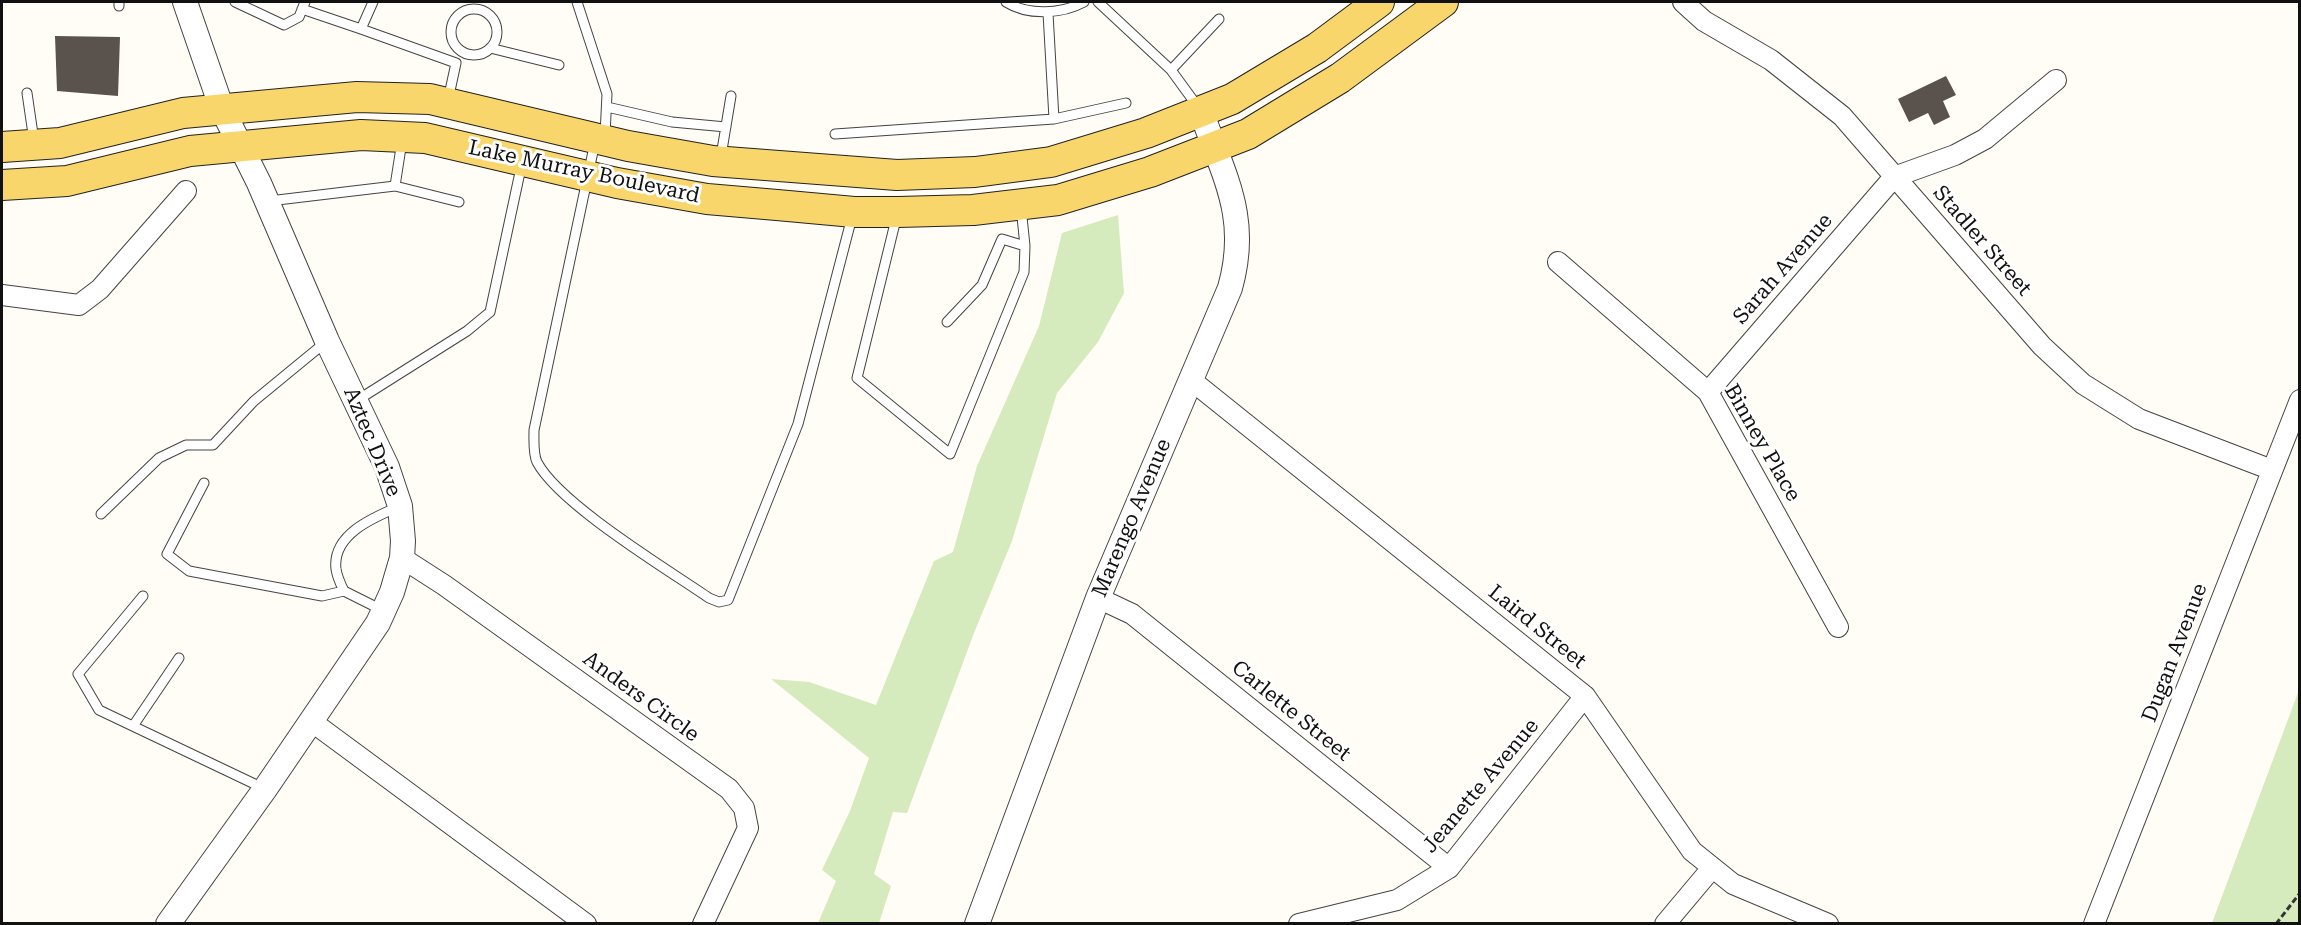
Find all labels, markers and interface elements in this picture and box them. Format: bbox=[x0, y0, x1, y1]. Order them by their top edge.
street label: Lake Murray Boulevard bbox=[466, 135, 702, 209]
street label: Stadler Street bbox=[1927, 181, 2037, 301]
street label: Sarah Avenue bbox=[1728, 208, 1838, 330]
street label: Binney Place bbox=[1718, 380, 1806, 506]
street label: Aztec Drive bbox=[338, 384, 406, 500]
street label: Marengo Avenue bbox=[1087, 435, 1177, 601]
street label: Laird Street bbox=[1483, 580, 1591, 674]
street label: Dugan Avenue bbox=[2137, 580, 2213, 726]
street label: Anders Circle bbox=[578, 646, 704, 748]
street label: Carlette Street bbox=[1226, 655, 1356, 767]
street label: Jeanette Avenue bbox=[1418, 714, 1544, 858]

